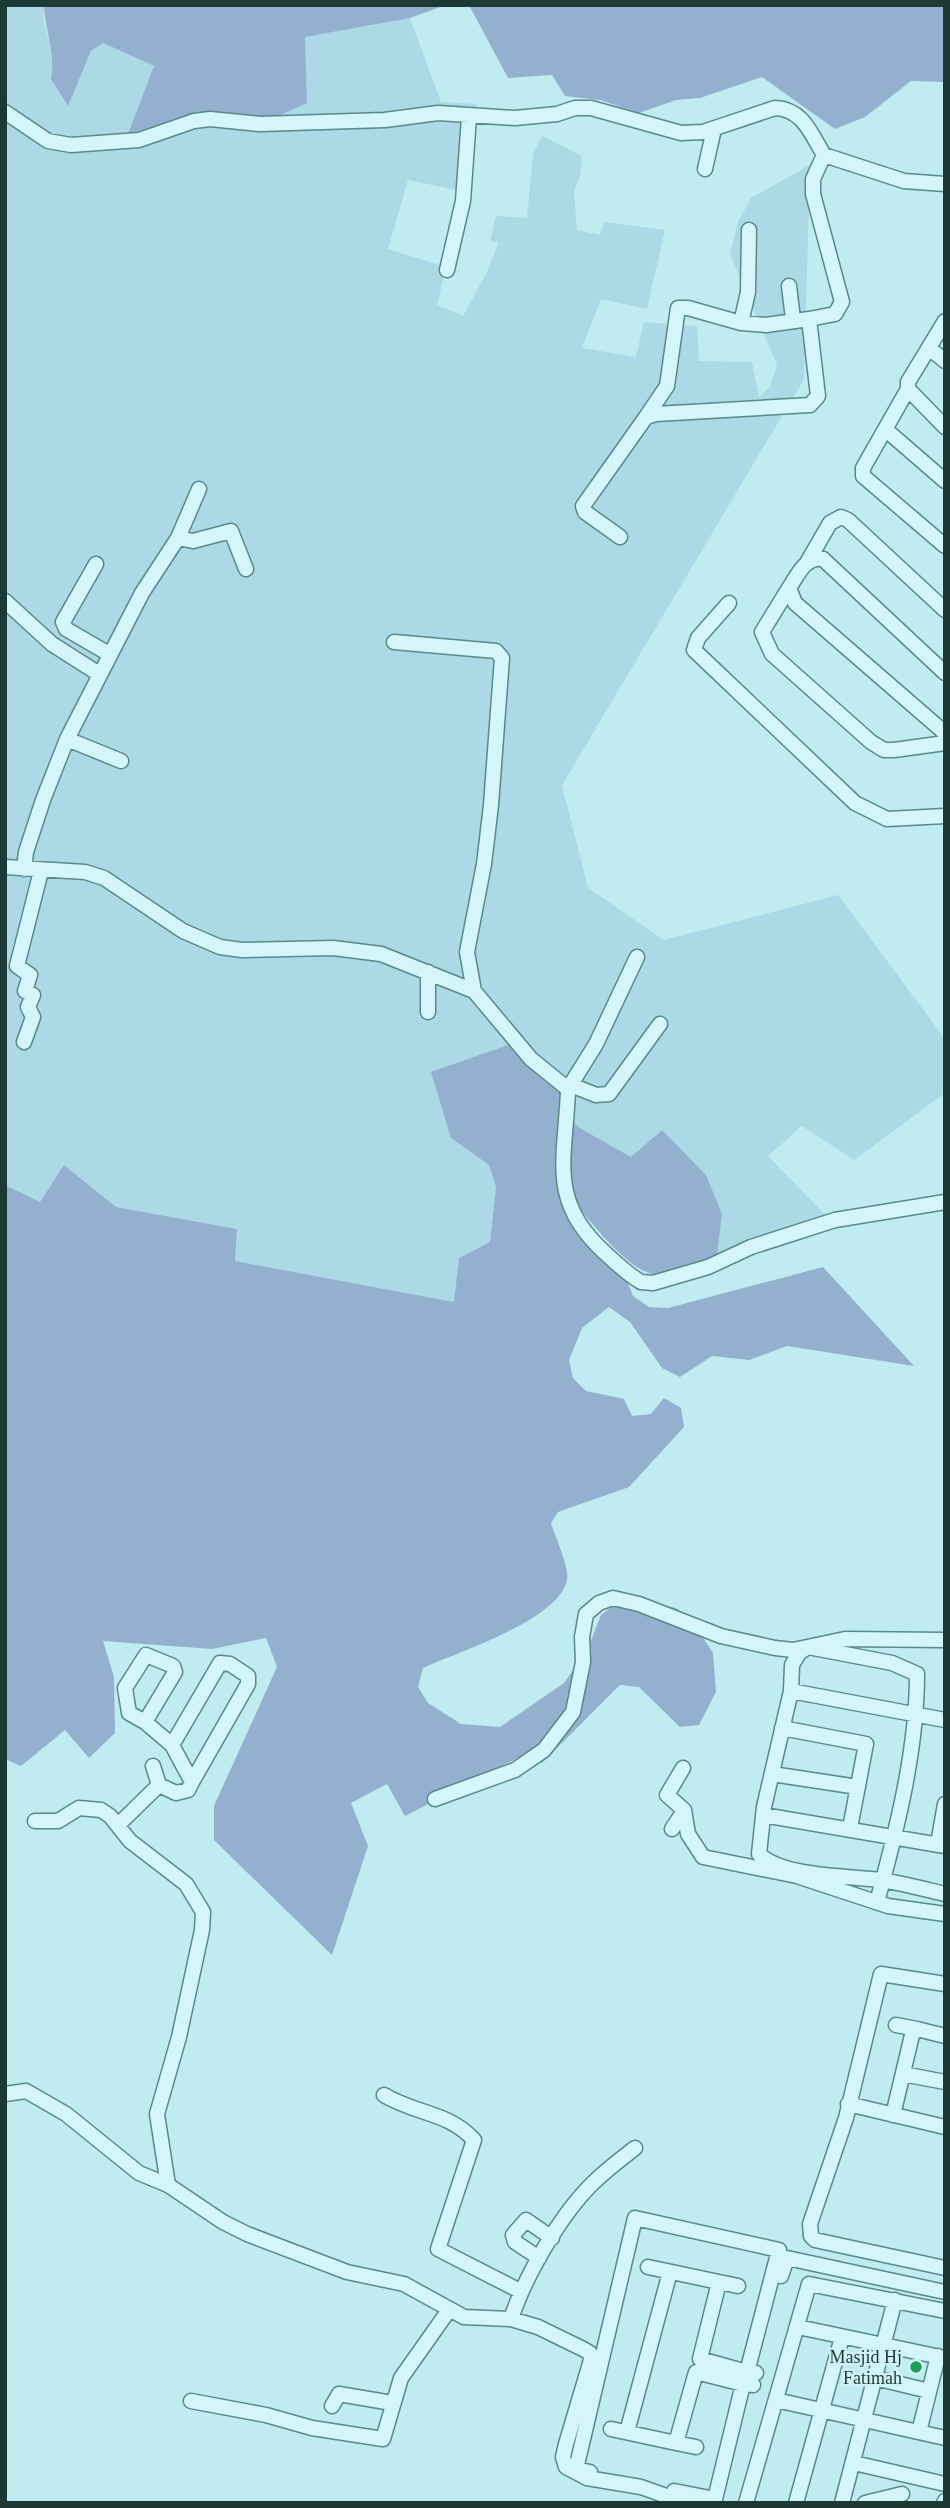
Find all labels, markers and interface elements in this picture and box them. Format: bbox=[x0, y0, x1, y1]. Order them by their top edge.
place label: Masjid Hj Fatimah bbox=[829, 2347, 902, 2388]
marker: Masjid Hj Fatimah bbox=[908, 2359, 924, 2375]

